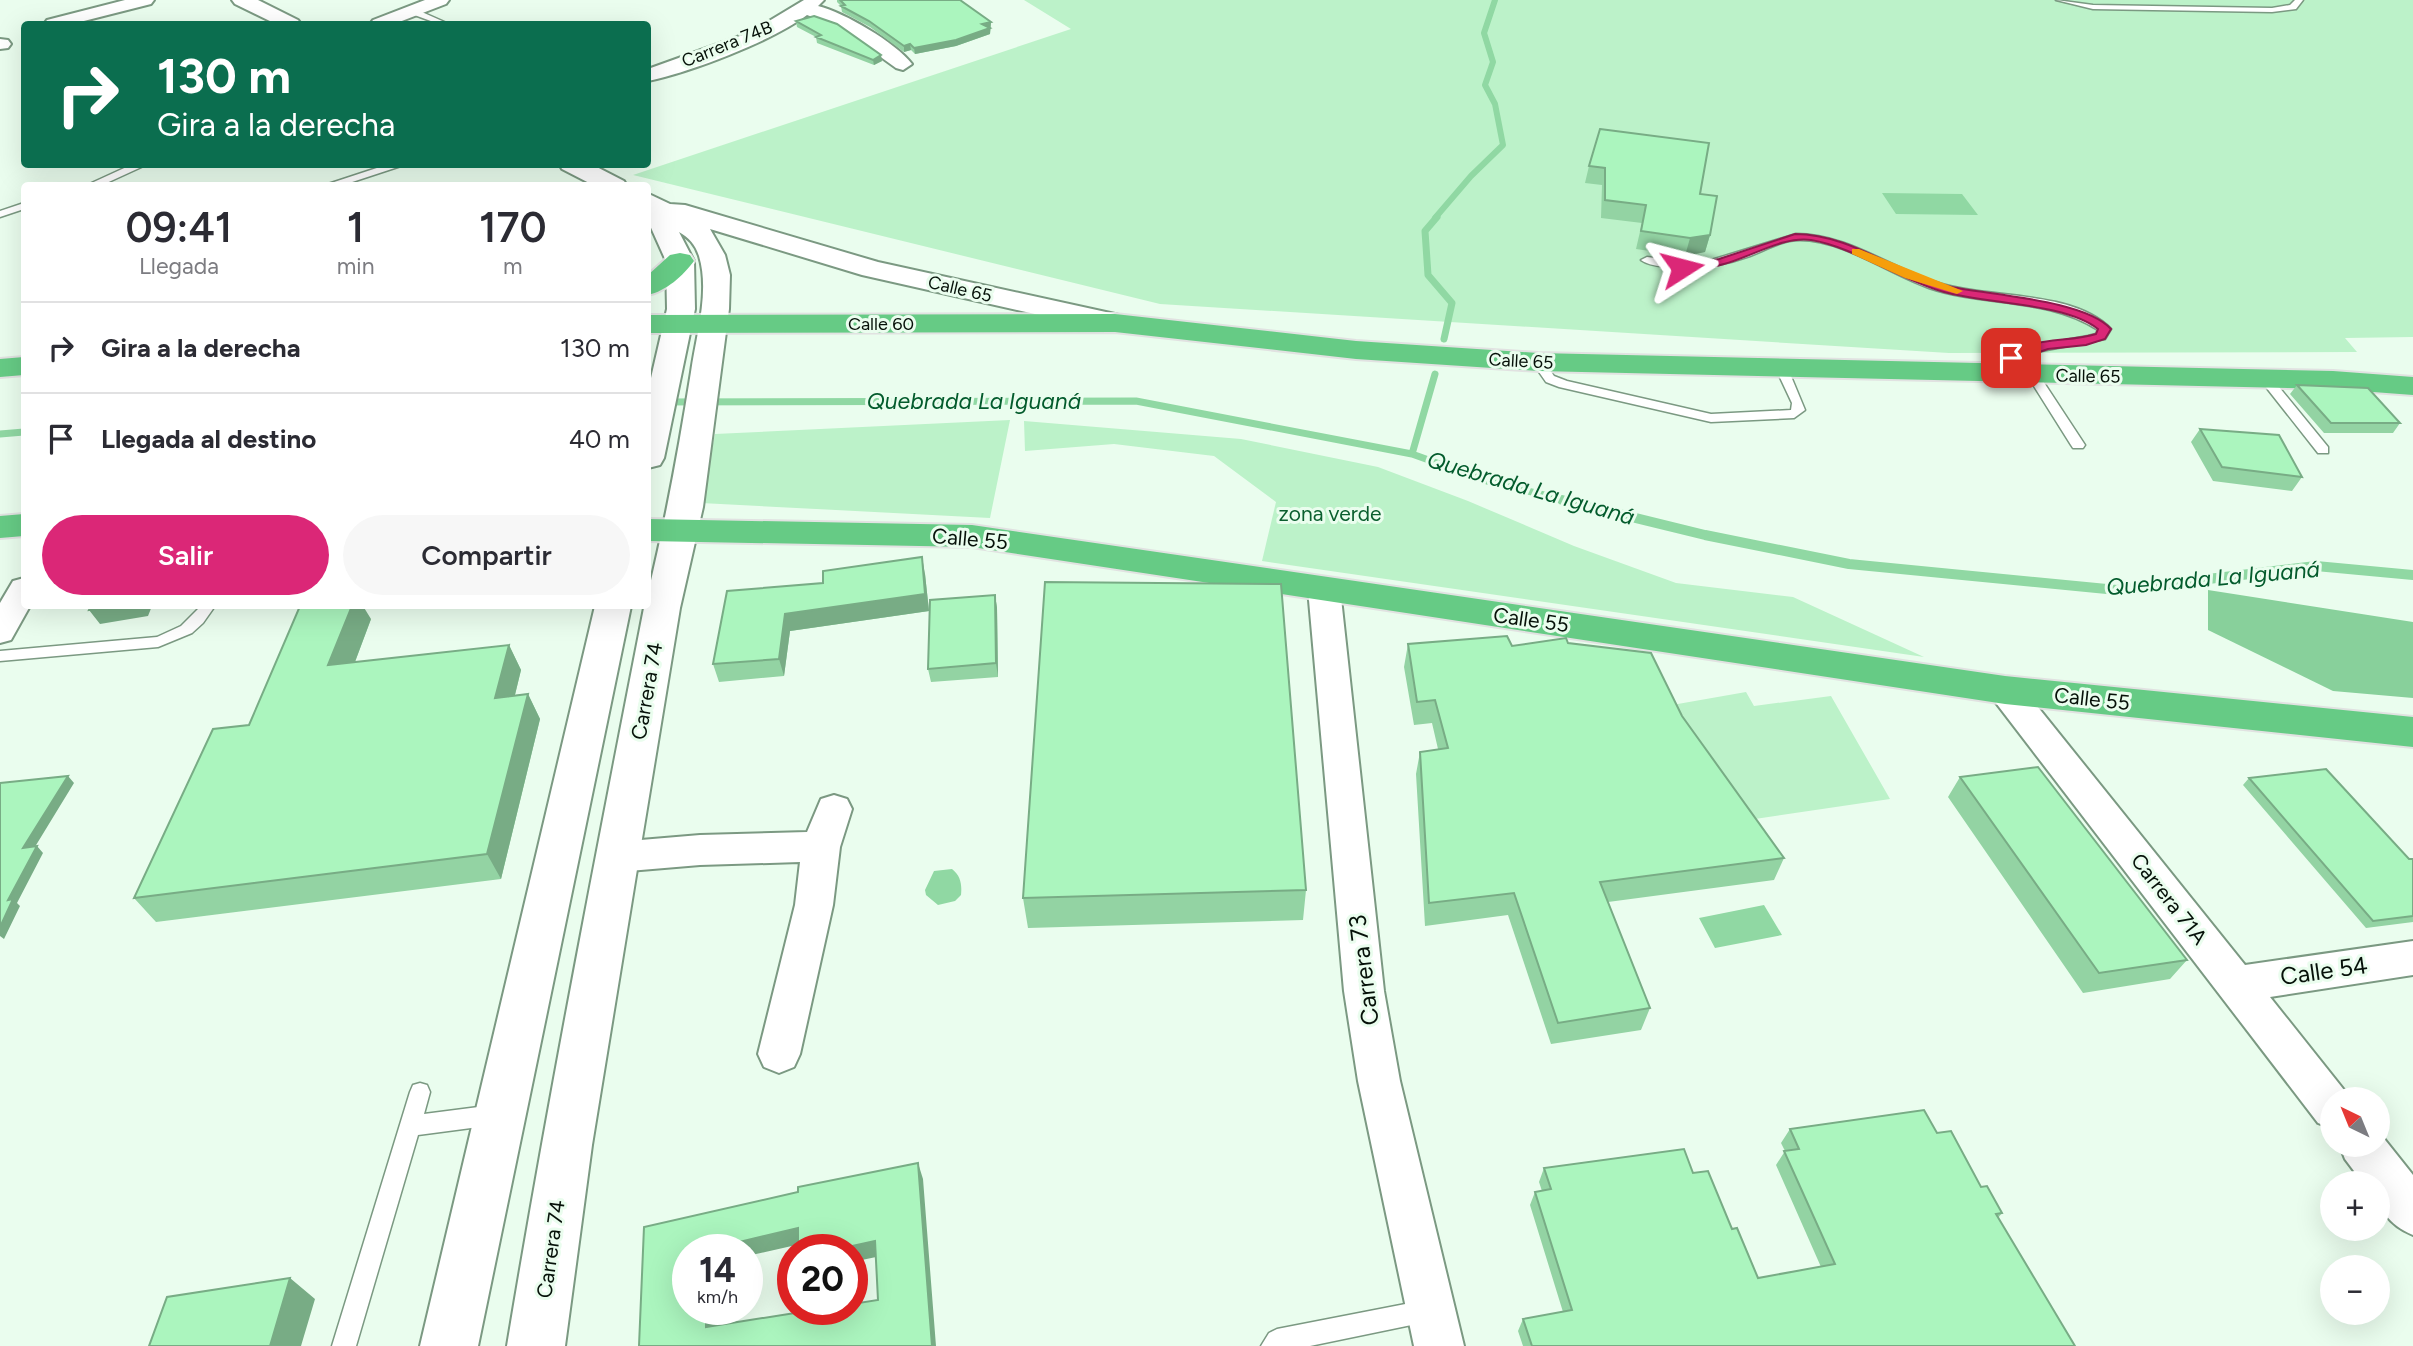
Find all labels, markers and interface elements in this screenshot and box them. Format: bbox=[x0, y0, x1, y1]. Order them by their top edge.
street label: Carrera 74B bbox=[679, 16, 775, 72]
text: 130 m bbox=[157, 46, 291, 105]
icon: right bbox=[42, 49, 133, 140]
text: Gira a la derecha bbox=[157, 106, 395, 144]
text: 09:41 bbox=[125, 202, 232, 253]
text: 1 bbox=[347, 202, 364, 253]
text: 170 bbox=[479, 202, 547, 253]
position arrow bbox=[1645, 231, 1719, 305]
text: Llegada bbox=[139, 252, 219, 280]
text: min bbox=[337, 252, 375, 280]
text: m bbox=[503, 252, 523, 280]
street label: Calle 65 bbox=[926, 271, 994, 307]
street label: Calle 60 bbox=[848, 313, 914, 335]
pin bbox=[1981, 328, 2041, 388]
icon: right bbox=[42, 329, 80, 367]
text: Gira a la derecha bbox=[101, 332, 301, 364]
text: 130 m bbox=[560, 332, 630, 364]
icon: arrive bbox=[1992, 339, 2030, 377]
street label: Calle 65 bbox=[1488, 348, 1554, 374]
street label: Calle 65 bbox=[2055, 364, 2121, 388]
water label: Quebrada La Iguaná bbox=[867, 387, 1081, 415]
icon: arrive bbox=[42, 420, 80, 458]
text: Llegada al destino bbox=[101, 423, 316, 455]
text: 40 m bbox=[569, 423, 630, 455]
water label: Quebrada La Iguaná bbox=[1424, 445, 1638, 531]
park label: zona verde bbox=[1278, 501, 1382, 526]
button: Salir bbox=[42, 515, 329, 595]
button: Compartir bbox=[343, 515, 630, 595]
street label: Calle 55 bbox=[931, 523, 1009, 554]
water label: Quebrada La Iguaná bbox=[2105, 555, 2321, 601]
street label: Calle 55 bbox=[1492, 602, 1570, 637]
street label: Carrera 74 bbox=[626, 640, 667, 742]
street label: Calle 55 bbox=[2053, 682, 2131, 715]
street label: Carrera 71A bbox=[2126, 848, 2213, 949]
street label: Carrera 73 bbox=[1342, 913, 1385, 1027]
street label: Calle 54 bbox=[2278, 950, 2370, 991]
north arrow bbox=[2320, 1087, 2390, 1157]
map controls bbox=[2320, 1087, 2390, 1325]
button: + bbox=[2320, 1171, 2390, 1241]
street label: Carrera 74 bbox=[531, 1198, 570, 1300]
speed limit sign: 20 bbox=[777, 1234, 868, 1325]
text: 14 bbox=[699, 1249, 736, 1291]
button: − bbox=[2320, 1255, 2390, 1325]
text: km/h bbox=[697, 1286, 738, 1308]

